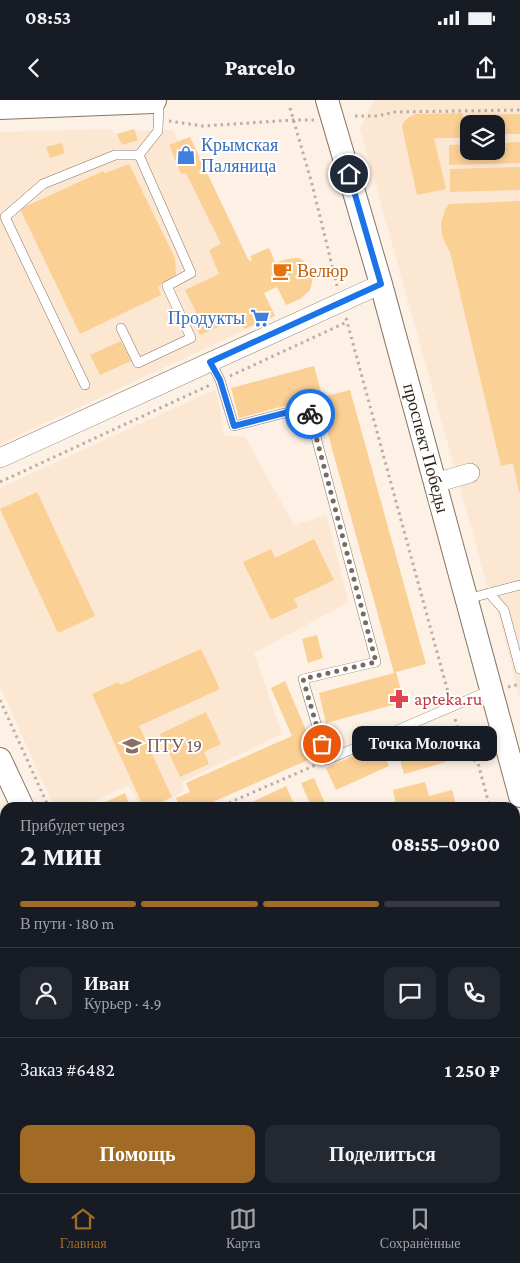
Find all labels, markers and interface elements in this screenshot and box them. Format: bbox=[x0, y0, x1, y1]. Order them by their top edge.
text: 08:53 bbox=[25, 7, 71, 28]
icon: back bbox=[20, 54, 48, 82]
icon: share bbox=[472, 54, 500, 82]
text: Parcelo bbox=[225, 55, 295, 80]
map controls bbox=[460, 115, 505, 160]
button: layers bbox=[460, 115, 505, 160]
place label: Крымская Паляница bbox=[201, 135, 278, 176]
shop icon: Крымская Паляница bbox=[175, 144, 197, 166]
pin bbox=[328, 153, 370, 195]
icon: home bbox=[335, 160, 363, 188]
cafe icon: Велюр bbox=[271, 260, 293, 282]
place label: Велюр bbox=[297, 261, 348, 281]
supermarket icon: Продукты bbox=[249, 307, 271, 329]
place label: Продукты bbox=[168, 308, 245, 328]
street label: проспект Победы bbox=[399, 381, 453, 515]
courier bbox=[285, 389, 335, 439]
icon: bike bbox=[296, 400, 324, 428]
pharmacy icon: apteka.ru bbox=[388, 688, 410, 710]
place label: apteka.ru bbox=[414, 689, 483, 709]
pin bbox=[301, 723, 343, 765]
callout: Точка Молочка bbox=[352, 726, 497, 762]
icon: bag bbox=[308, 730, 336, 758]
school or university icon: ПТУ 19 bbox=[121, 735, 143, 757]
text: Точка Молочка bbox=[369, 735, 480, 752]
place label: ПТУ 19 bbox=[147, 736, 202, 756]
text: Прибудет через bbox=[20, 817, 125, 834]
text: 08:55–09:00 bbox=[391, 834, 500, 855]
text: 2 мин bbox=[20, 836, 102, 872]
text: В пути · 180 m bbox=[20, 915, 114, 932]
button: person bbox=[20, 967, 72, 1019]
button: chat bbox=[384, 967, 436, 1019]
button: phone bbox=[448, 967, 500, 1019]
text: Иван bbox=[84, 973, 130, 994]
text: Курьер · 4.9 bbox=[84, 995, 162, 1012]
text: Заказ #6482 bbox=[20, 1059, 115, 1080]
text: 1 250 ₽ bbox=[445, 1060, 500, 1081]
button: Помощь bbox=[20, 1125, 255, 1183]
button: Поделиться bbox=[265, 1125, 500, 1183]
tab: Главная bbox=[60, 1205, 107, 1252]
tab: Карта bbox=[226, 1205, 261, 1252]
tab: Сохранённые bbox=[380, 1205, 460, 1252]

